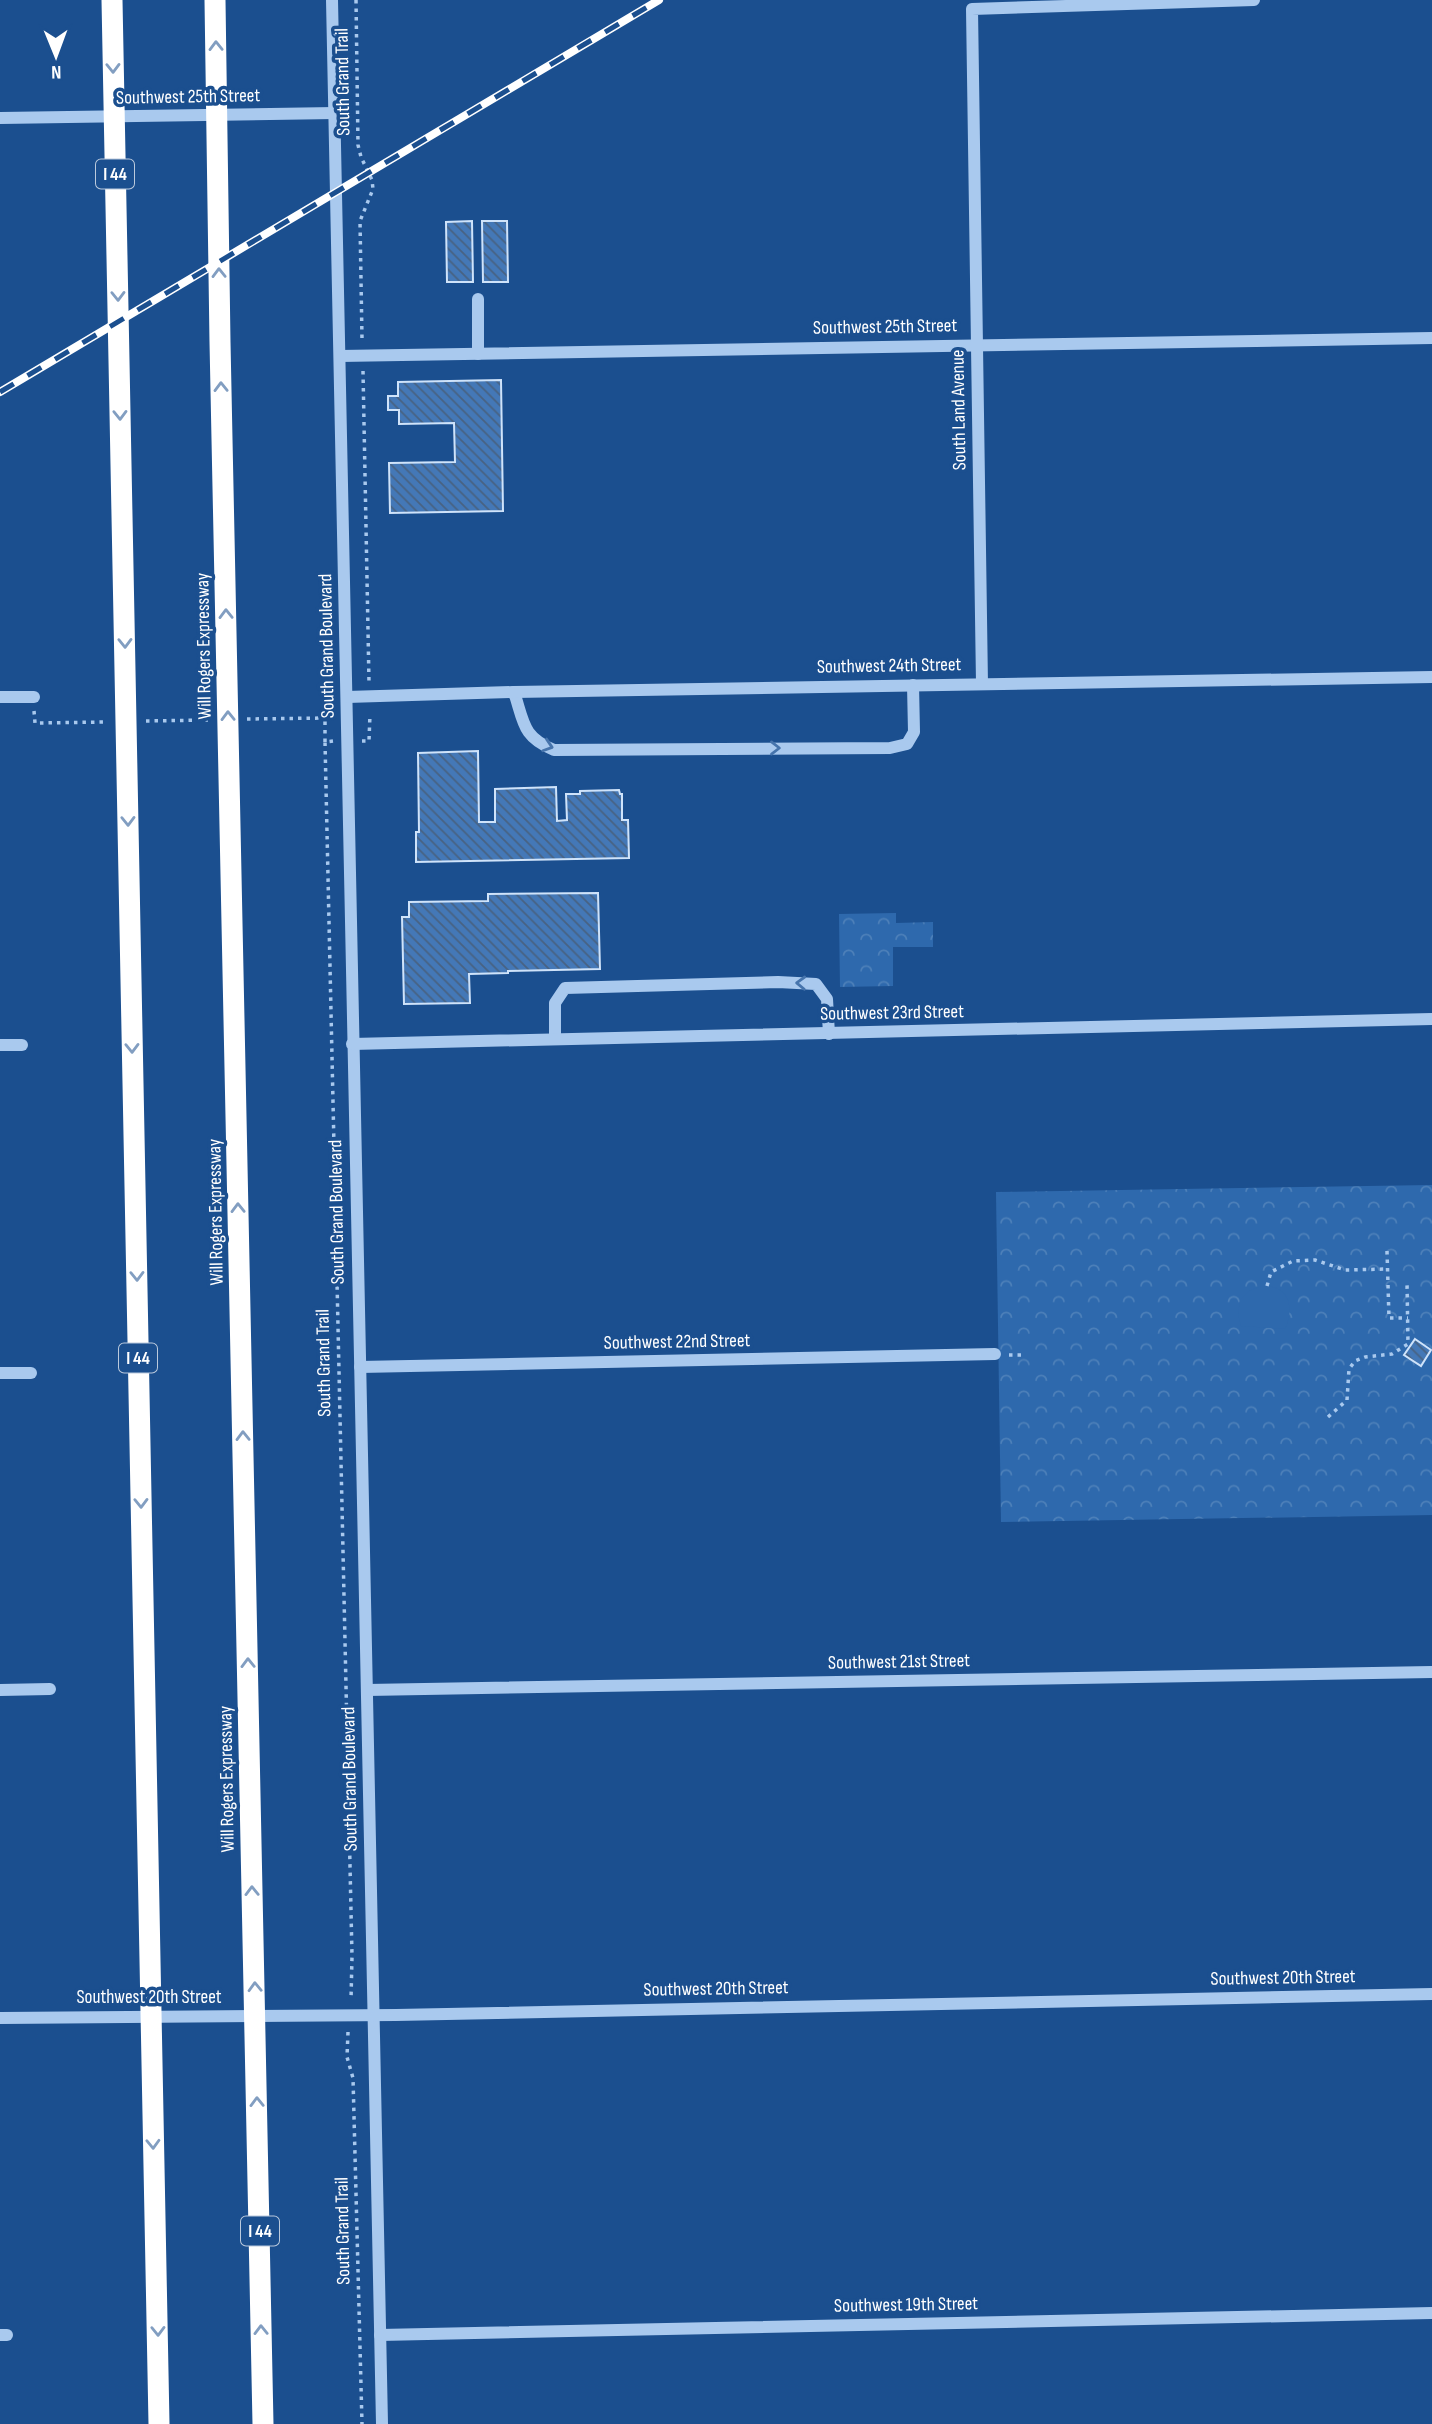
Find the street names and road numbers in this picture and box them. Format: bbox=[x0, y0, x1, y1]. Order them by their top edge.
street label: South Grand Trail bbox=[331, 28, 355, 136]
street label: Southwest 25th Street bbox=[116, 84, 261, 110]
road number: I 44 bbox=[96, 160, 134, 188]
street label: Southwest 25th Street bbox=[813, 314, 958, 340]
street label: South Land Avenue bbox=[946, 349, 972, 471]
street label: Will Rogers Expressway bbox=[191, 572, 217, 719]
street label: South Grand Boulevard bbox=[314, 573, 340, 719]
street label: Southwest 24th Street bbox=[817, 653, 962, 679]
street label: Southwest 23rd Street bbox=[820, 1000, 964, 1026]
street label: Will Rogers Expressway bbox=[203, 1138, 229, 1285]
street label: South Grand Boulevard bbox=[324, 1139, 350, 1285]
street label: South Grand Trail bbox=[312, 1309, 336, 1417]
street label: Southwest 22nd Street bbox=[604, 1329, 751, 1355]
road number: I 44 bbox=[119, 1344, 157, 1372]
street label: Southwest 21st Street bbox=[828, 1649, 970, 1675]
street label: Will Rogers Expressway bbox=[214, 1705, 240, 1852]
street label: South Grand Boulevard bbox=[337, 1706, 363, 1852]
street label: Southwest 20th Street bbox=[1210, 1965, 1356, 1991]
street label: Southwest 20th Street bbox=[643, 1976, 789, 2002]
street label: Southwest 20th Street bbox=[76, 1986, 222, 2009]
street label: South Grand Trail bbox=[331, 2177, 355, 2285]
road number: I 44 bbox=[241, 2216, 279, 2246]
street label: Southwest 19th Street bbox=[834, 2292, 978, 2318]

